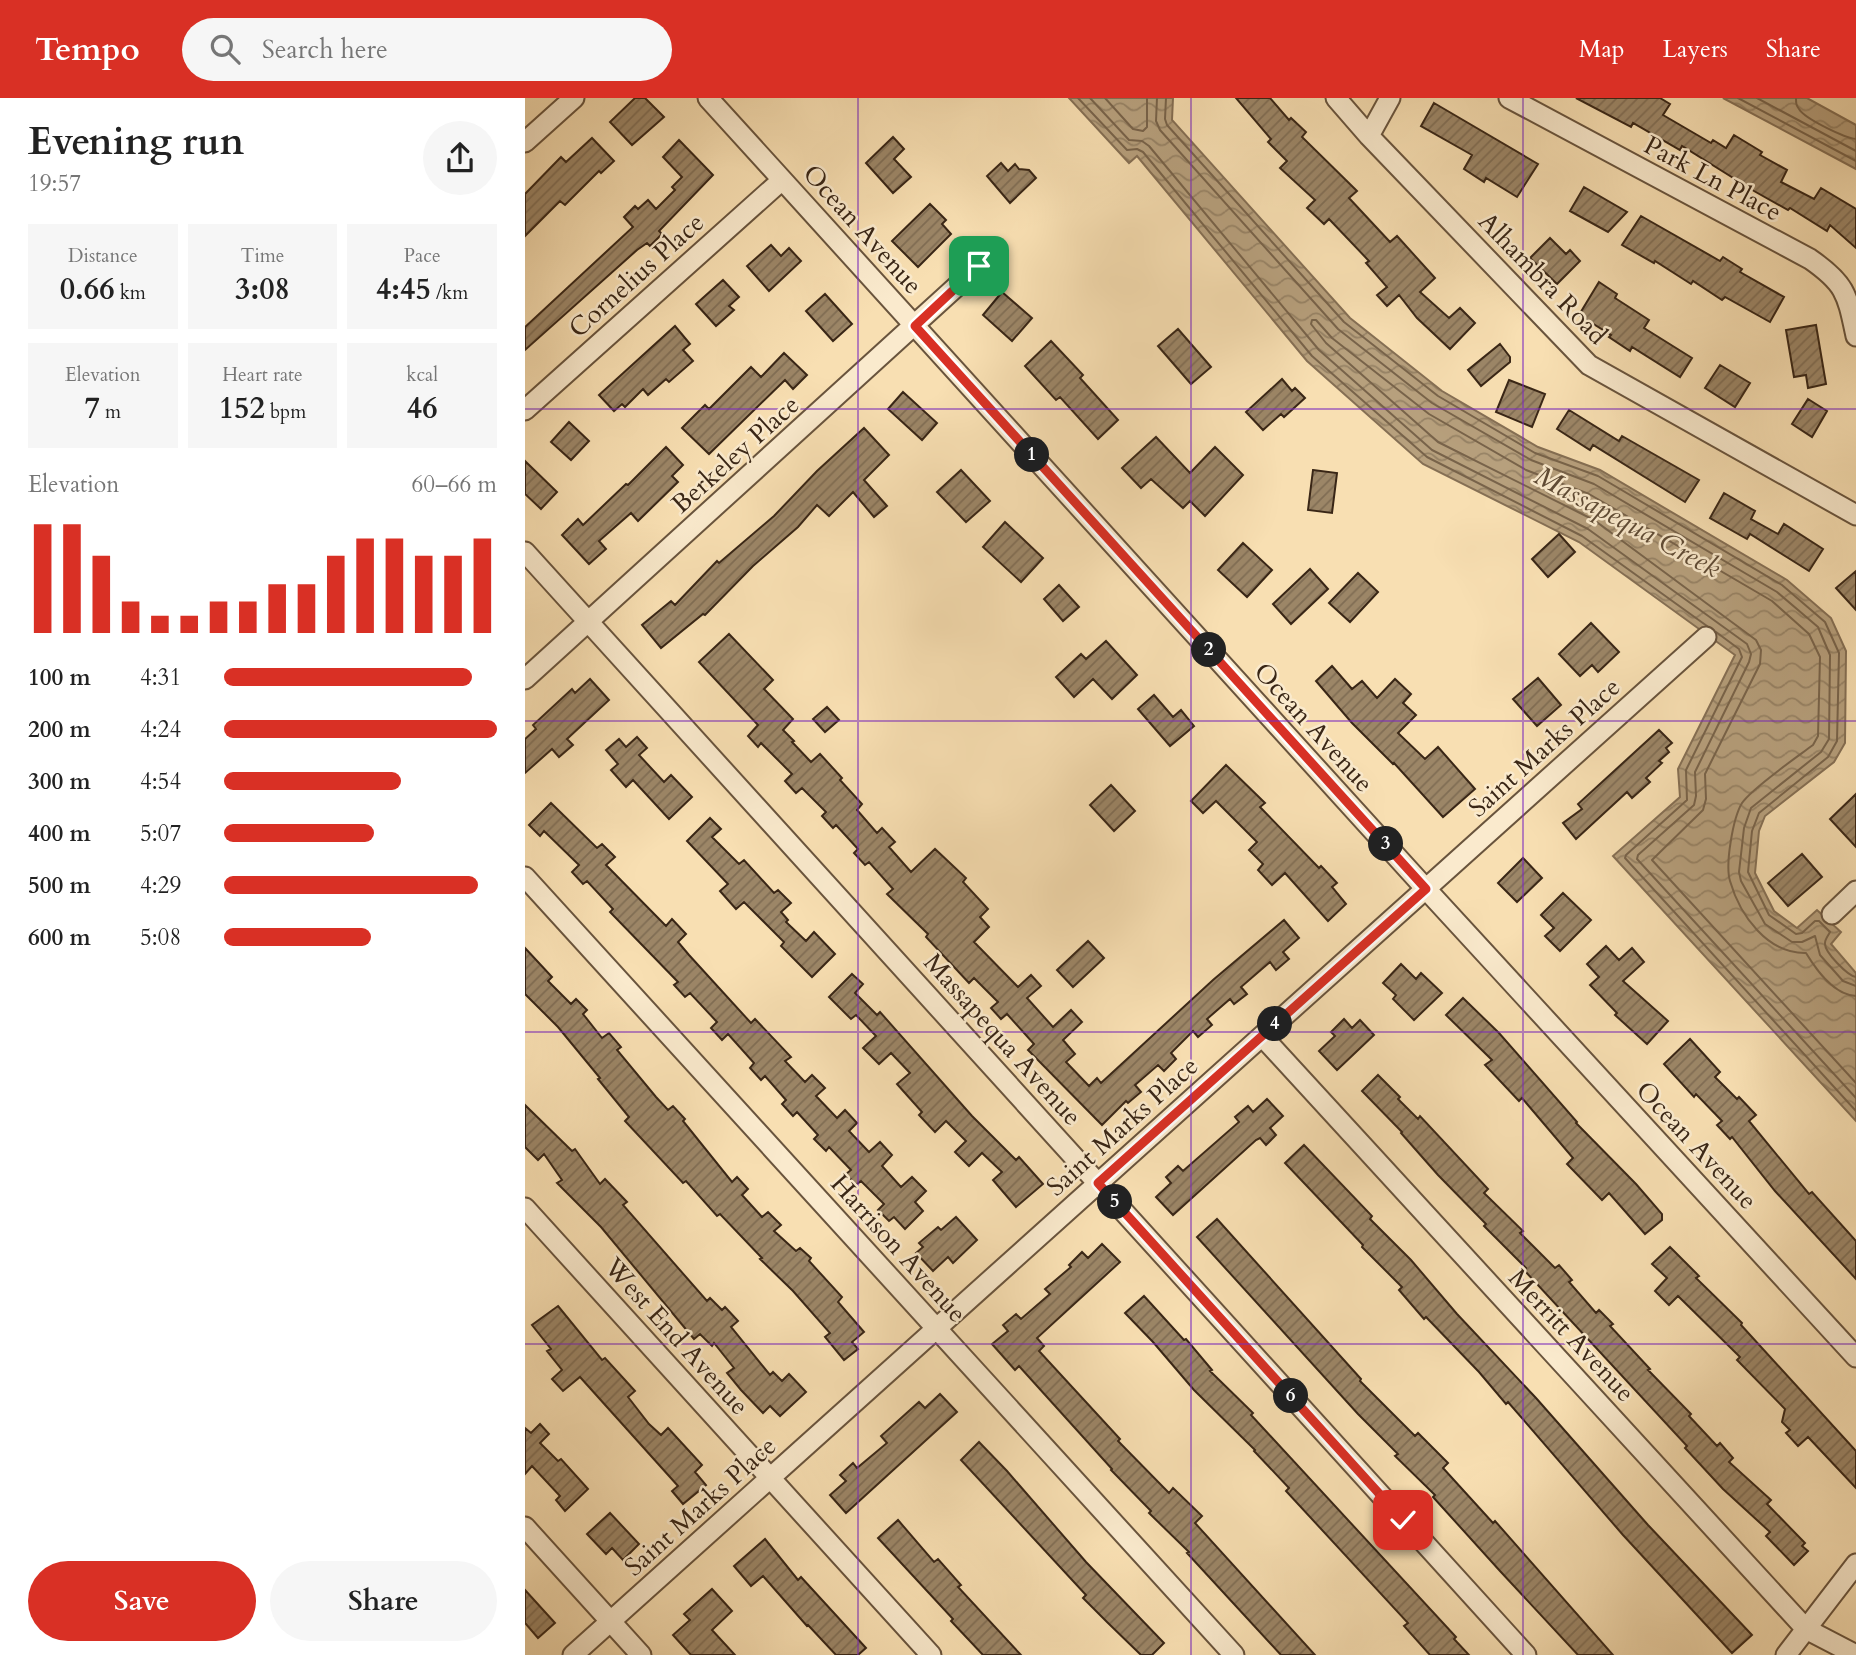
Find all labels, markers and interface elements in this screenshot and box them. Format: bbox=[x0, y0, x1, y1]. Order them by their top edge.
search box bbox=[182, 18, 672, 81]
text: Tempo bbox=[35, 27, 140, 72]
icon: search bbox=[206, 30, 244, 68]
text: Search here bbox=[262, 32, 388, 67]
text: Map bbox=[1579, 33, 1625, 66]
text: Layers bbox=[1663, 33, 1728, 66]
text: Share bbox=[1766, 33, 1821, 66]
text: Evening run bbox=[28, 116, 244, 168]
button: share bbox=[423, 121, 497, 195]
street label: Park Ln Place bbox=[1638, 127, 1788, 229]
street label: Ocean Avenue bbox=[795, 157, 930, 302]
text: 19:57 bbox=[28, 168, 81, 199]
street label: Cornelius Place bbox=[561, 205, 711, 346]
street label: Alhambra Road bbox=[1471, 205, 1615, 352]
pin bbox=[949, 236, 1009, 296]
text: Distance bbox=[68, 243, 138, 269]
text: Time bbox=[241, 243, 284, 269]
text: Pace bbox=[404, 243, 441, 269]
icon: arrive bbox=[960, 247, 998, 285]
text: 0.66 bbox=[60, 269, 115, 310]
text: 3:08 bbox=[235, 269, 290, 310]
text: 4:45 bbox=[376, 269, 431, 310]
text: km bbox=[115, 280, 146, 306]
text: /km bbox=[431, 280, 468, 306]
text: Elevation bbox=[65, 362, 141, 388]
text: Heart rate bbox=[222, 362, 303, 388]
text: kcal bbox=[406, 362, 438, 388]
text: 7 bbox=[85, 388, 100, 429]
text: 152 bbox=[219, 388, 265, 429]
text: 46 bbox=[407, 388, 438, 429]
street label: Berkeley Place bbox=[664, 388, 807, 521]
text: m bbox=[100, 399, 121, 425]
text: bpm bbox=[265, 399, 306, 425]
pin: 1 bbox=[1015, 438, 1049, 472]
text: 1 bbox=[1027, 441, 1036, 467]
water label: Massapequa Creek bbox=[1528, 457, 1727, 587]
text: Elevation bbox=[28, 469, 119, 500]
text: 60–66 m bbox=[412, 469, 497, 500]
pin: 2 bbox=[1191, 632, 1227, 668]
text: 2 bbox=[1204, 636, 1213, 662]
street label: Ocean Avenue bbox=[1246, 655, 1381, 800]
text: 100 m bbox=[28, 662, 91, 693]
text: 4:31 bbox=[140, 662, 181, 693]
street label: Saint Marks Place bbox=[1461, 670, 1628, 825]
text: 200 m bbox=[28, 714, 91, 745]
text: 4:24 bbox=[140, 714, 181, 745]
text: 300 m bbox=[28, 766, 91, 797]
text: 4:54 bbox=[140, 766, 181, 797]
text: 400 m bbox=[28, 818, 91, 849]
text: 5:07 bbox=[140, 818, 181, 849]
pin: 3 bbox=[1369, 826, 1403, 862]
text: 3 bbox=[1381, 830, 1390, 856]
text: 500 m bbox=[28, 870, 91, 901]
text: 4:29 bbox=[140, 870, 181, 901]
text: 600 m bbox=[28, 922, 91, 953]
text: 5:08 bbox=[140, 922, 181, 953]
street label: Massapequa Avenue bbox=[916, 946, 1089, 1133]
pin: 4 bbox=[1257, 1006, 1293, 1042]
text: 4 bbox=[1270, 1010, 1279, 1036]
street label: Saint Marks Place bbox=[1039, 1049, 1206, 1204]
street label: Ocean Avenue bbox=[1628, 1074, 1765, 1217]
street label: Harrison Avenue bbox=[823, 1167, 975, 1330]
pin: 5 bbox=[1097, 1184, 1133, 1220]
text: 5 bbox=[1110, 1188, 1119, 1214]
street label: West End Avenue bbox=[596, 1249, 757, 1422]
street label: Merritt Avenue bbox=[1501, 1261, 1643, 1410]
pin: 6 bbox=[1273, 1378, 1309, 1414]
text: 6 bbox=[1286, 1382, 1295, 1408]
street label: Saint Marks Place bbox=[617, 1429, 784, 1584]
pin bbox=[1373, 1490, 1433, 1550]
icon: check bbox=[1384, 1501, 1422, 1539]
button: Save bbox=[28, 1561, 256, 1641]
button: Share bbox=[270, 1561, 497, 1641]

